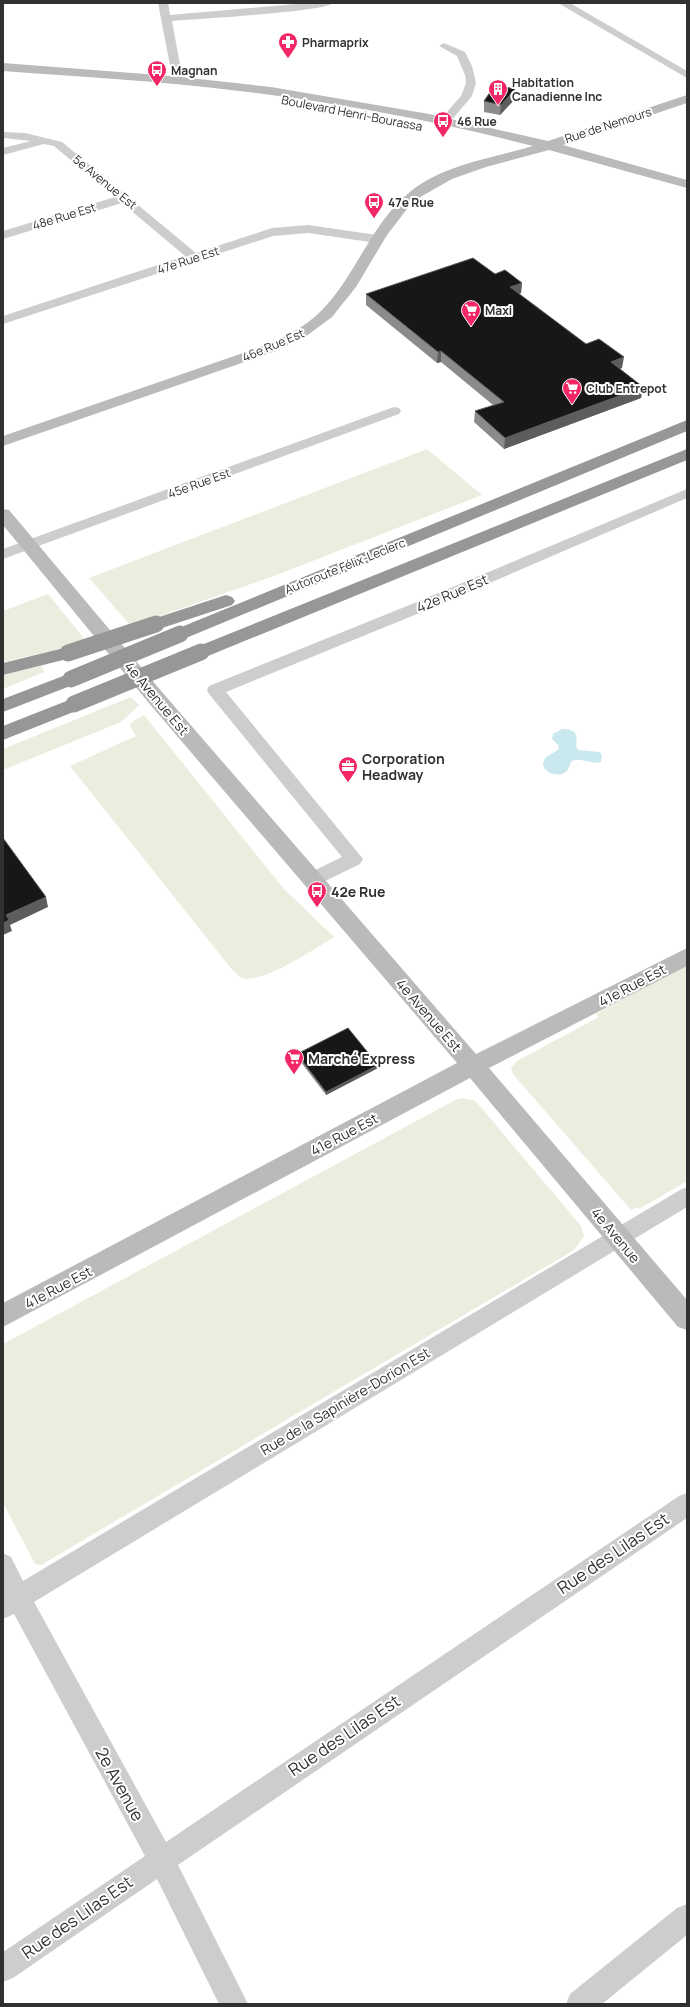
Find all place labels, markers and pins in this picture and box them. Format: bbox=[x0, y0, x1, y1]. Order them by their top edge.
pharmacy icon: Pharmaprix bbox=[277, 31, 299, 59]
place label: Pharmaprix bbox=[302, 34, 369, 51]
bus stop icon: Magnan bbox=[146, 59, 168, 87]
place label: Magnan bbox=[171, 62, 218, 79]
place label: Habitation Canadienne Inc bbox=[512, 74, 602, 105]
building icon: Habitation Canadienne Inc bbox=[487, 78, 509, 106]
bus stop icon: 46 Rue bbox=[432, 110, 454, 138]
place label: 46 Rue bbox=[457, 113, 497, 130]
bus stop icon: 47e Rue bbox=[363, 191, 385, 219]
place label: 47e Rue bbox=[388, 194, 434, 211]
supermarket icon: Maxi bbox=[460, 299, 482, 327]
place label: Maxi bbox=[485, 302, 512, 319]
supermarket icon: Club Entrepot bbox=[561, 377, 583, 405]
place label: Club Entrepot bbox=[586, 380, 667, 397]
place label: Corporation Headway bbox=[362, 749, 445, 784]
office icon: Corporation Headway bbox=[337, 755, 359, 783]
bus stop icon: 42e Rue bbox=[306, 880, 328, 908]
place label: 42e Rue bbox=[331, 882, 386, 901]
supermarket icon: Marché Express bbox=[283, 1047, 305, 1075]
place label: Marché Express bbox=[308, 1049, 416, 1068]

